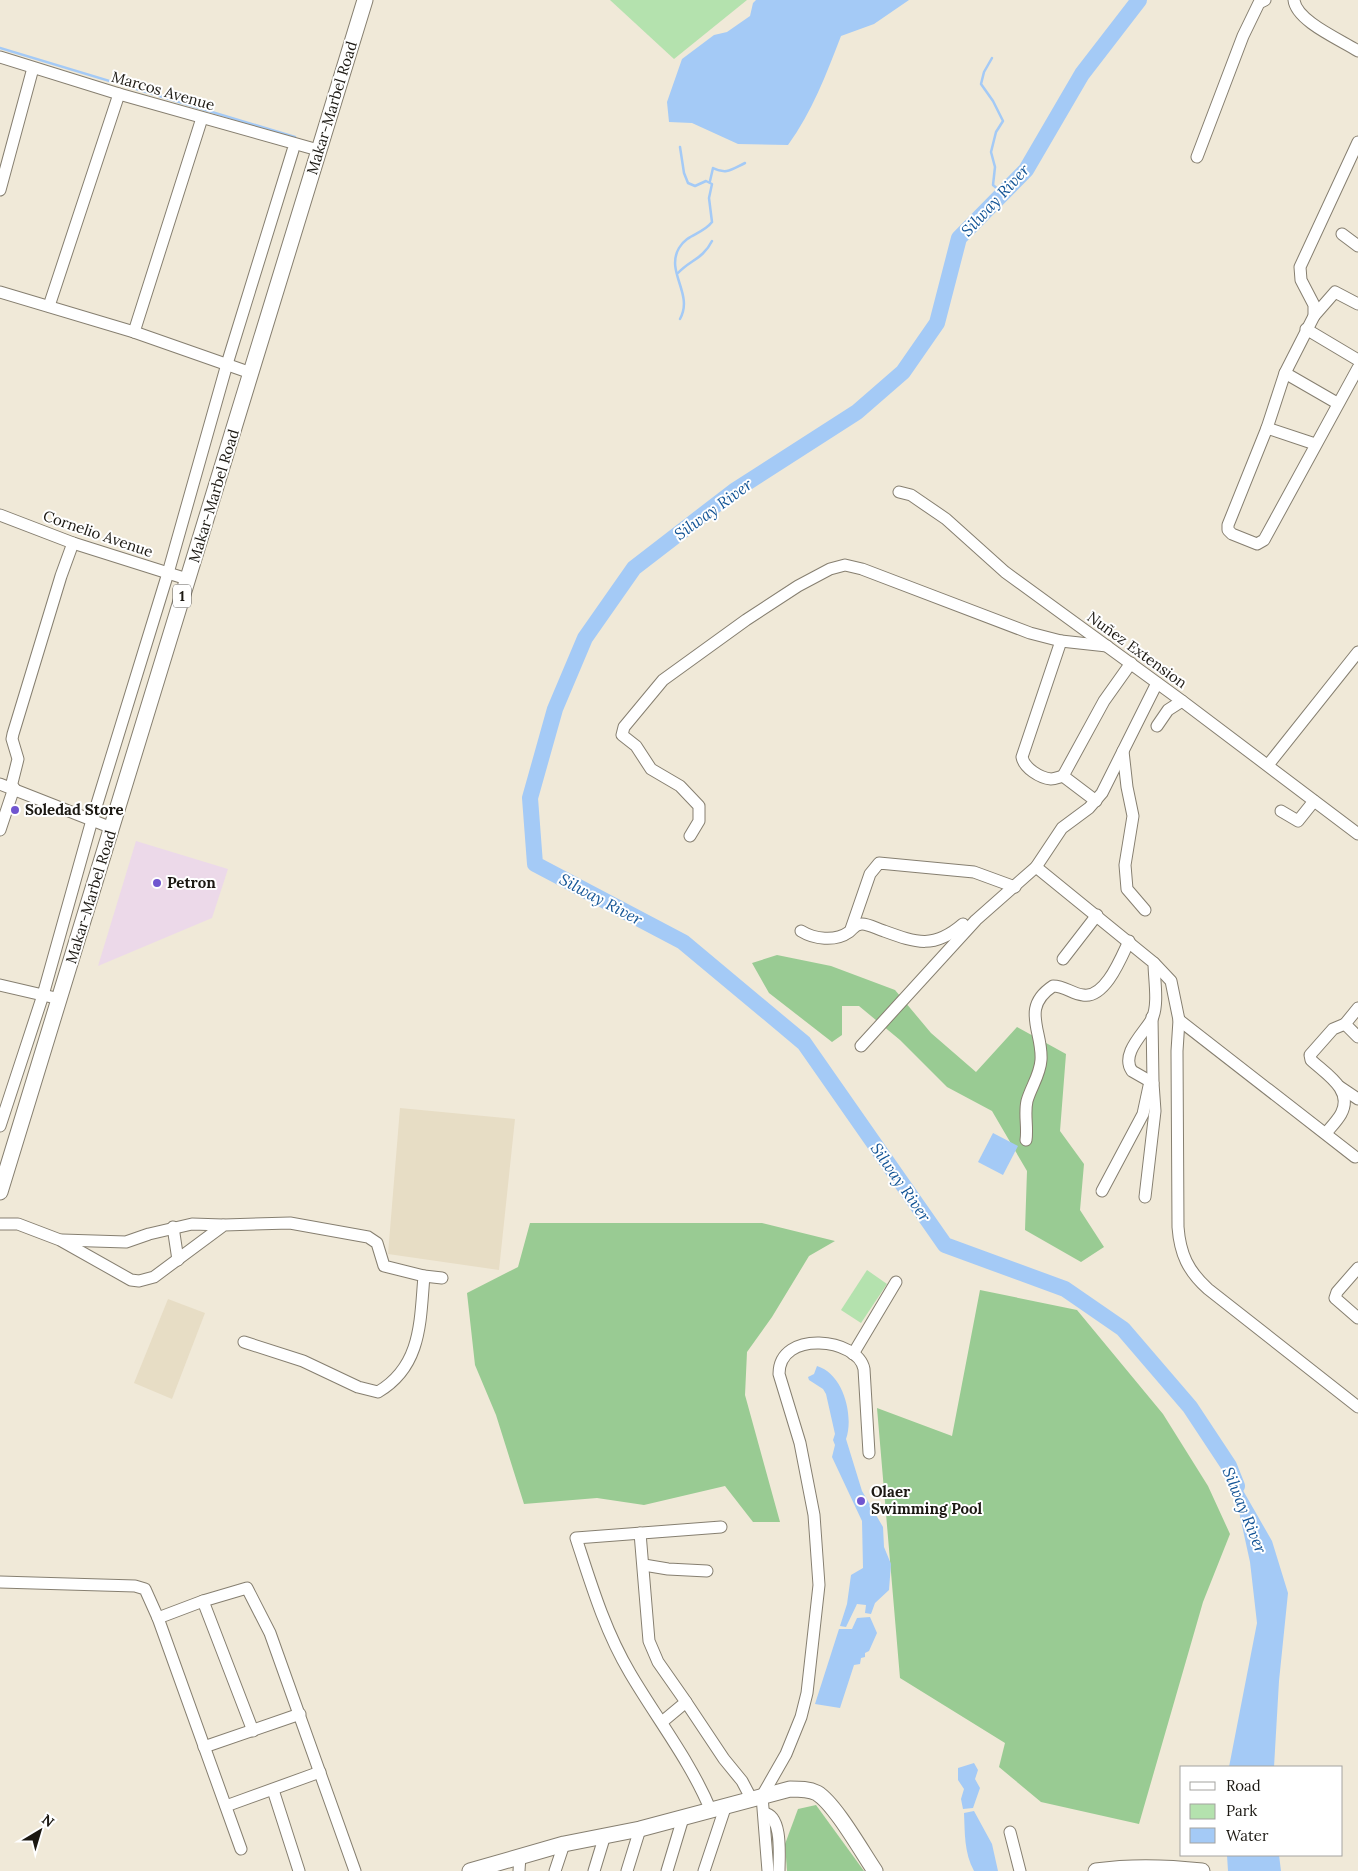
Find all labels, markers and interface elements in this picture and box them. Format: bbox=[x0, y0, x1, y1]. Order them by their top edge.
street label: Makar-Marbel Road bbox=[302, 39, 361, 177]
street label: Marcos Avenue bbox=[109, 67, 217, 114]
water label: Silway River bbox=[957, 159, 1034, 240]
street label: Makar-Marbel Road bbox=[184, 427, 243, 565]
water label: Silway River bbox=[670, 474, 756, 544]
street label: Cornelio Avenue bbox=[41, 506, 156, 561]
road number: 1 bbox=[173, 584, 191, 608]
street label: Nuñez Extension bbox=[1084, 607, 1191, 692]
place label: Soledad Store bbox=[25, 800, 124, 819]
marker: Soledad Store bbox=[9, 804, 21, 816]
street label: Makar-Marbel Road bbox=[61, 828, 120, 966]
water label: Silway River bbox=[556, 869, 647, 930]
place label: Petron bbox=[167, 873, 216, 892]
marker: Petron bbox=[151, 877, 163, 889]
water label: Silway River bbox=[867, 1139, 936, 1226]
water label: Silway River bbox=[1219, 1464, 1272, 1557]
place label: Olaer Swimming Pool bbox=[871, 1482, 983, 1518]
marker: Olaer Swimming Pool bbox=[855, 1495, 867, 1507]
legend bbox=[1180, 1766, 1343, 1856]
text: Road bbox=[1226, 1776, 1261, 1795]
text: Park bbox=[1226, 1801, 1257, 1820]
north arrow bbox=[15, 1806, 65, 1856]
text: N bbox=[38, 1810, 58, 1831]
text: Water bbox=[1226, 1826, 1269, 1845]

